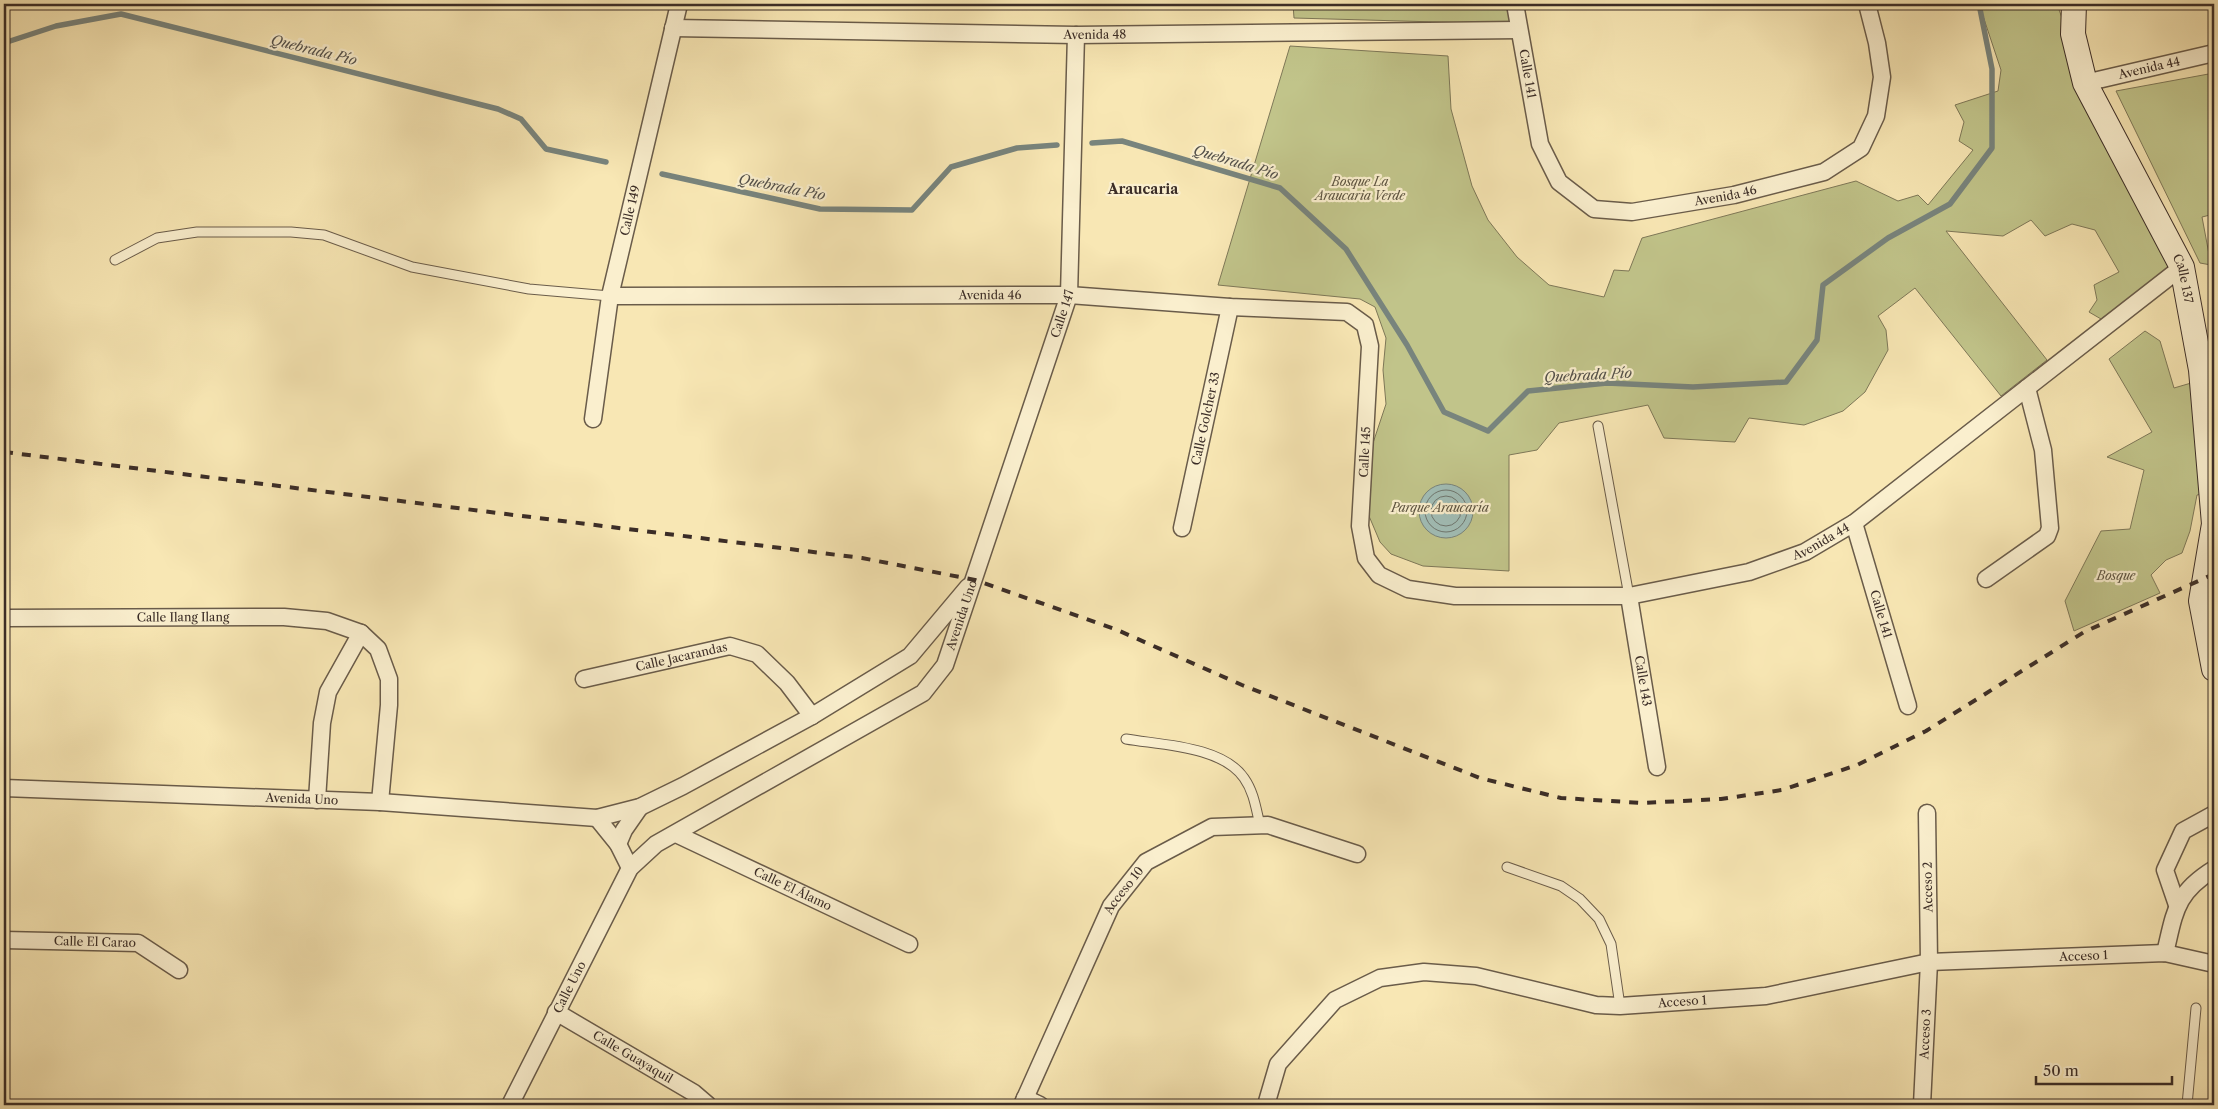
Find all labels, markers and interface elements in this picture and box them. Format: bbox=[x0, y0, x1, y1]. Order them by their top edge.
street label: Avenida 48 bbox=[1062, 26, 1127, 42]
water label: Quebrada Pío bbox=[269, 31, 359, 69]
street label: Calle 141 bbox=[1516, 48, 1540, 100]
street label: Avenida 44 bbox=[2116, 53, 2182, 82]
water label: Quebrada Pío bbox=[1191, 141, 1281, 184]
water label: Quebrada Pío bbox=[737, 170, 827, 204]
park label: Bosque La Araucaria Verde bbox=[1313, 174, 1406, 203]
district label: Araucaria bbox=[1107, 180, 1179, 198]
street label: Avenida 46 bbox=[1692, 182, 1758, 209]
street label: Calle 149 bbox=[616, 184, 643, 237]
street label: Calle 137 bbox=[2169, 251, 2197, 304]
street label: Avenida 46 bbox=[958, 287, 1021, 302]
street label: Calle 147 bbox=[1047, 289, 1076, 340]
water label: Quebrada Pío bbox=[1544, 364, 1633, 386]
street label: Calle Golcher 33 bbox=[1188, 370, 1223, 467]
street label: Calle 145 bbox=[1356, 426, 1373, 478]
park label: Parque Araucaría bbox=[1390, 500, 1489, 515]
street label: Avenida 44 bbox=[1790, 519, 1852, 563]
park label: Bosque bbox=[2096, 568, 2137, 583]
street label: Avenida Uno bbox=[942, 578, 980, 653]
street label: Calle 141 bbox=[1867, 588, 1896, 640]
street label: Calle Ilang Ilang bbox=[137, 609, 230, 625]
street label: Calle Jacarandas bbox=[634, 639, 729, 674]
street label: Calle 143 bbox=[1632, 654, 1655, 707]
street label: Avenida Uno bbox=[264, 790, 338, 807]
street label: Acceso 2 bbox=[1920, 861, 1935, 913]
street label: Acceso 10 bbox=[1100, 863, 1147, 917]
street label: Calle El Álamo bbox=[751, 864, 834, 913]
street label: Calle El Carao bbox=[54, 933, 136, 950]
street label: Acceso 1 bbox=[2058, 947, 2108, 964]
street label: Calle Uno bbox=[550, 958, 589, 1016]
street label: Acceso 1 bbox=[1656, 992, 1707, 1010]
street label: Acceso 3 bbox=[1916, 1008, 1934, 1061]
street label: Calle Guayaquil bbox=[590, 1027, 676, 1086]
scale bar bbox=[2036, 1054, 2172, 1086]
text: 50 m bbox=[2043, 1061, 2079, 1080]

